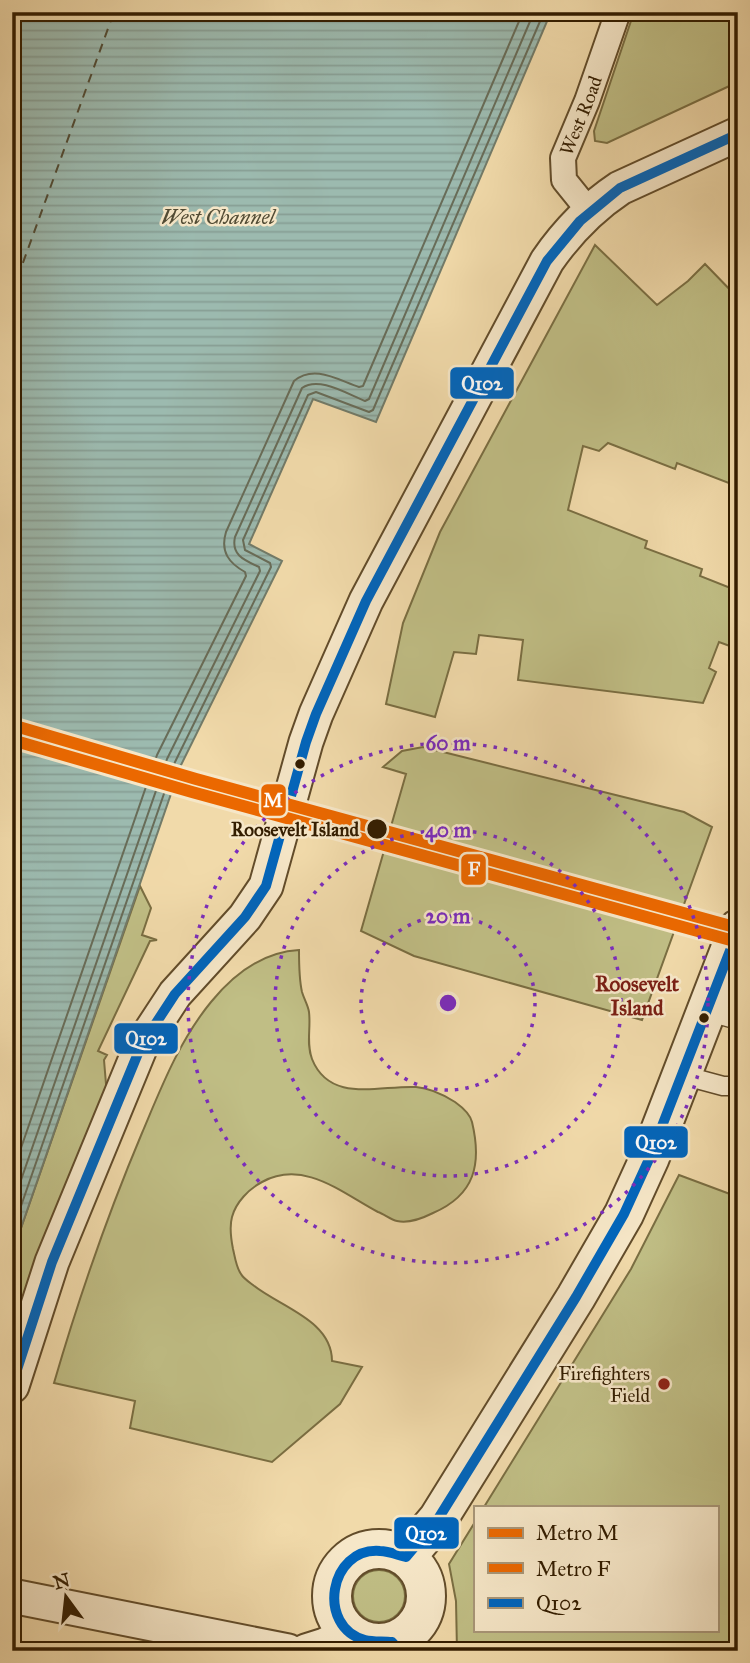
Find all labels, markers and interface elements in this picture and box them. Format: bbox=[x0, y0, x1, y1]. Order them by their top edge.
street label: West Road bbox=[554, 72, 607, 158]
water label: West Channel bbox=[161, 204, 277, 230]
line badge: Q102 bbox=[449, 366, 515, 400]
text: Q102 bbox=[461, 372, 503, 396]
text: 60 m bbox=[425, 730, 471, 756]
unlabelled marker bbox=[293, 757, 307, 771]
line badge: M bbox=[260, 783, 287, 817]
text: M bbox=[263, 789, 283, 812]
marker: Roosevelt Island bbox=[365, 817, 389, 841]
text: 40 m bbox=[425, 817, 471, 843]
place label: Roosevelt Island bbox=[231, 818, 359, 841]
line badge: F bbox=[460, 853, 487, 886]
text: F bbox=[468, 858, 481, 881]
text: 20 m bbox=[426, 903, 471, 929]
district label: Roosevelt Island bbox=[595, 971, 680, 1021]
centre of rings bbox=[436, 991, 460, 1015]
unlabelled marker bbox=[697, 1011, 711, 1025]
line badge: Q102 bbox=[113, 1022, 179, 1055]
text: Q102 bbox=[125, 1027, 167, 1051]
line badge: Q102 bbox=[623, 1125, 689, 1159]
text: Q102 bbox=[635, 1131, 677, 1155]
place label: Firefighters Field bbox=[558, 1362, 650, 1407]
marker: Firefighters Field bbox=[656, 1376, 672, 1392]
legend bbox=[474, 1506, 718, 1632]
line badge: Q102 bbox=[393, 1516, 460, 1550]
text: Metro M bbox=[536, 1520, 618, 1546]
text: Q102 bbox=[405, 1522, 447, 1546]
text: Metro F bbox=[536, 1556, 611, 1582]
north arrow bbox=[32, 1562, 102, 1632]
text: N bbox=[51, 1568, 72, 1594]
text: Q102 bbox=[536, 1590, 582, 1616]

